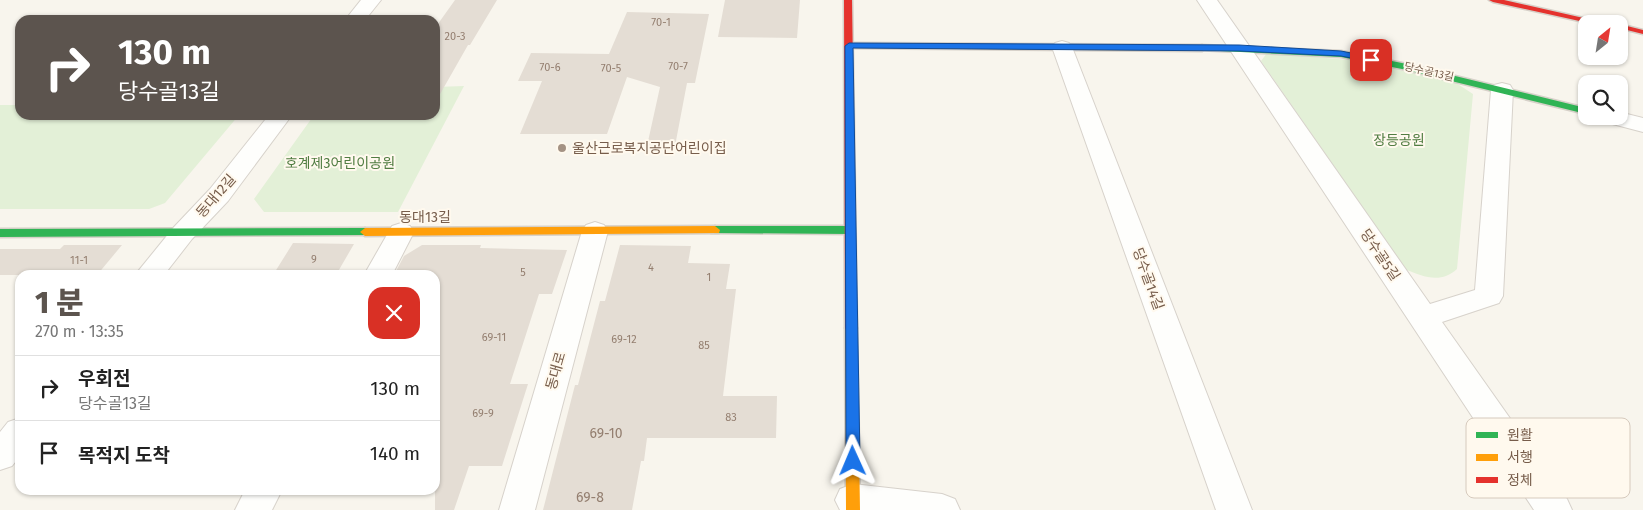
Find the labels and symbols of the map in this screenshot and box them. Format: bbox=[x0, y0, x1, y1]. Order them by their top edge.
north arrow bbox=[1578, 15, 1628, 65]
house number: 70-1 bbox=[651, 16, 671, 29]
house number: 20-3 bbox=[445, 30, 465, 43]
pin bbox=[1350, 39, 1392, 81]
house number: 70-7 bbox=[668, 60, 688, 73]
street label: 당수골13길 bbox=[1403, 60, 1455, 84]
house number: 70-6 bbox=[539, 61, 561, 74]
house number: 70-5 bbox=[601, 62, 622, 75]
park label: 장등공원 bbox=[1373, 132, 1425, 149]
place label: 울산근로복지공단어린이집 bbox=[572, 140, 727, 157]
marker: 울산근로복지공단어린이집 bbox=[556, 142, 568, 154]
park label: 호계제3어린이공원 bbox=[285, 155, 395, 172]
street label: 동대12길 bbox=[193, 171, 239, 221]
street label: 동대13길 bbox=[399, 209, 451, 226]
street label: 당수골5길 bbox=[1357, 226, 1403, 284]
street label: 당수골14길 bbox=[1129, 246, 1167, 312]
house number: 9 bbox=[311, 253, 317, 266]
house number: 11-1 bbox=[70, 254, 88, 267]
house number: 4 bbox=[648, 261, 654, 274]
house number: 5 bbox=[520, 266, 526, 279]
house number: 1 bbox=[707, 271, 711, 284]
house number: 69-11 bbox=[482, 331, 506, 344]
house number: 69-12 bbox=[611, 333, 637, 346]
house number: 85 bbox=[698, 339, 710, 352]
street label: 동대로 bbox=[543, 350, 570, 392]
house number: 69-9 bbox=[472, 407, 494, 420]
house number: 83 bbox=[725, 411, 737, 424]
legend bbox=[1466, 418, 1630, 498]
house number: 69-10 bbox=[589, 425, 623, 442]
text: 원활 bbox=[1507, 427, 1533, 444]
position arrow bbox=[826, 434, 878, 486]
text: 서행 bbox=[1507, 449, 1533, 466]
text: 정체 bbox=[1507, 472, 1533, 489]
house number: 69-8 bbox=[576, 489, 604, 506]

